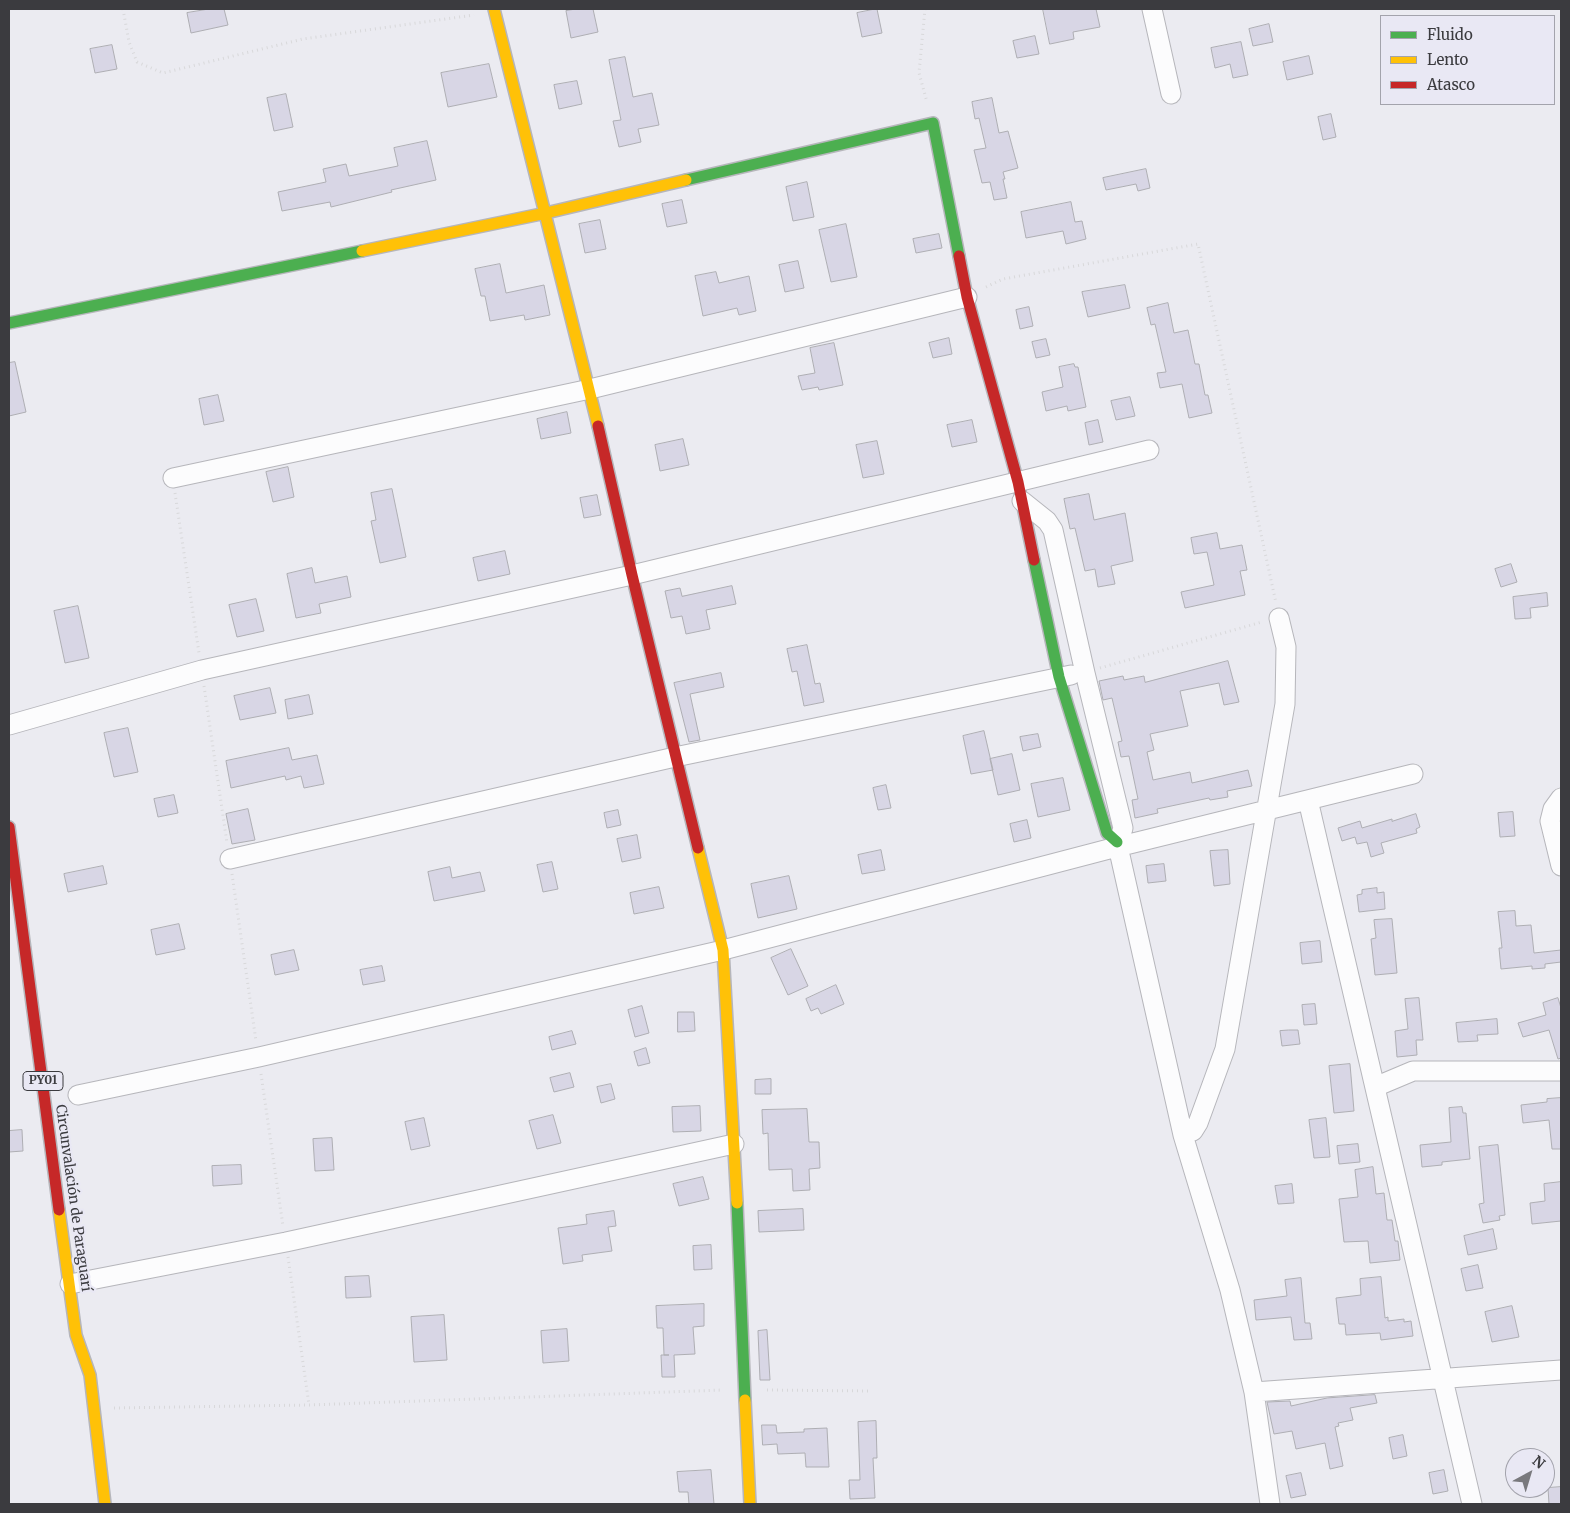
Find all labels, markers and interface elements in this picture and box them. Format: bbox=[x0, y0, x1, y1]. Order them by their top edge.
legend bbox=[1380, 15, 1555, 105]
text: Fluido bbox=[1427, 25, 1473, 44]
text: Lento bbox=[1427, 50, 1468, 69]
text: Atasco bbox=[1427, 75, 1475, 94]
road number: PY01 bbox=[23, 1072, 63, 1090]
street label: Circunvalación de Paraguarí bbox=[52, 1103, 94, 1293]
north arrow bbox=[1505, 1448, 1555, 1498]
text: N bbox=[1529, 1452, 1549, 1473]

